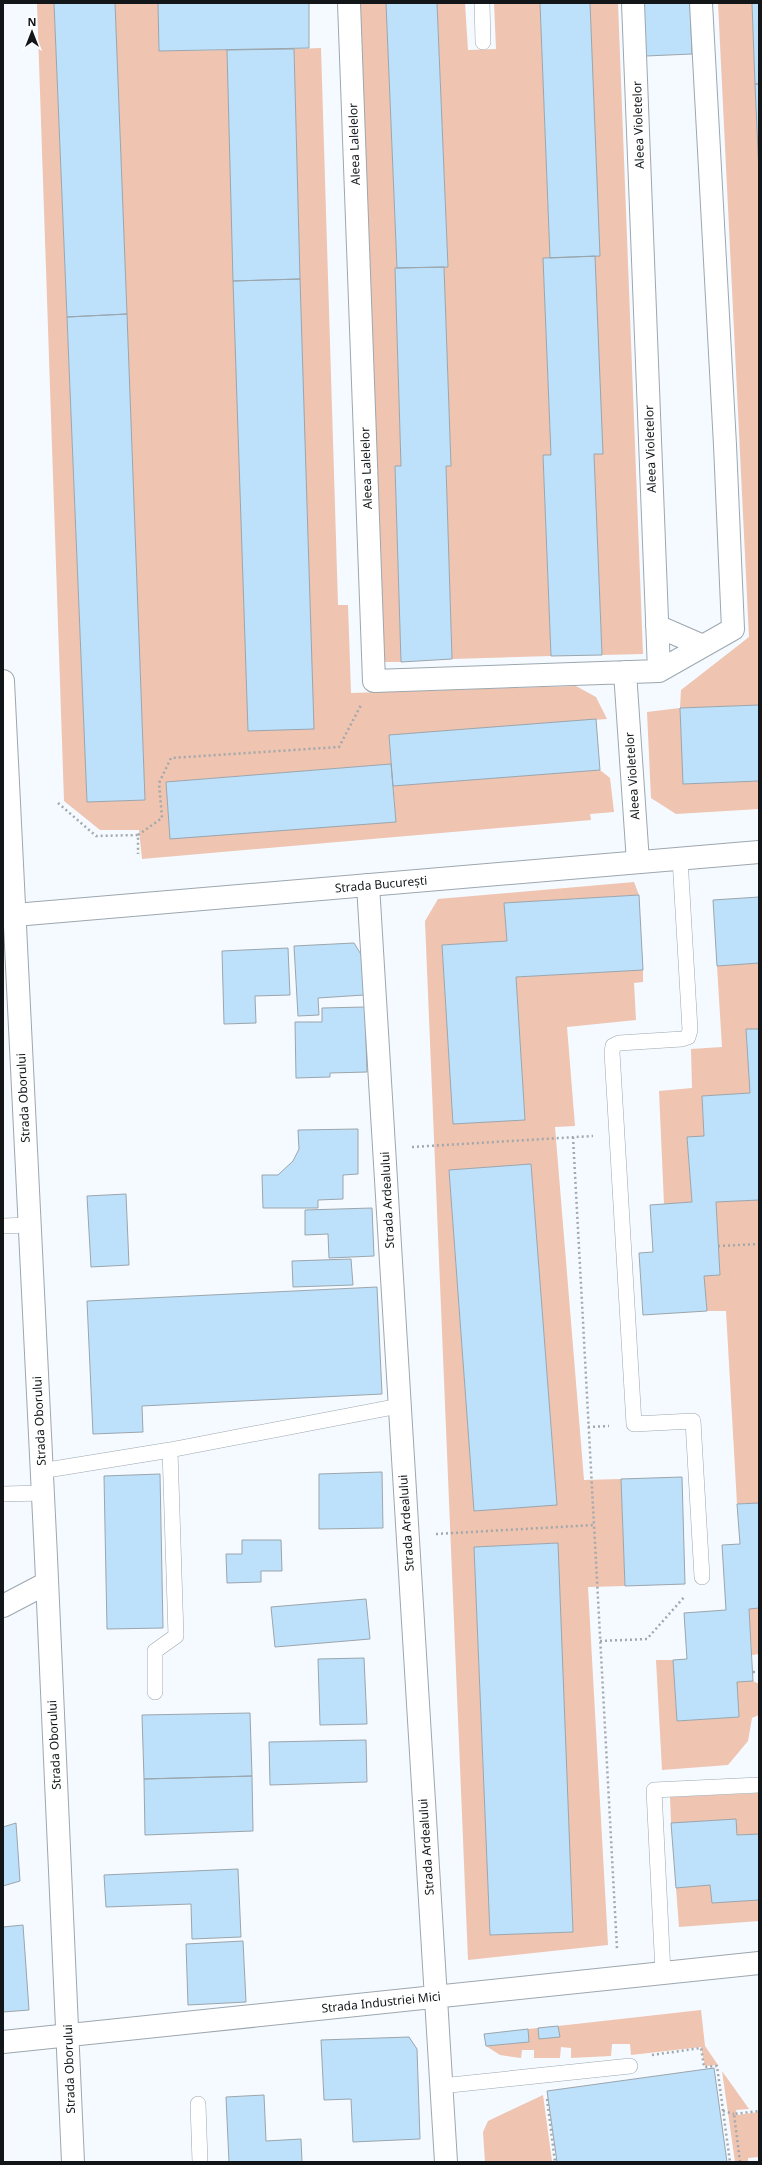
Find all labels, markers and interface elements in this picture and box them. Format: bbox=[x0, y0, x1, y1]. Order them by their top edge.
north arrow bbox=[12, 12, 52, 52]
text: N bbox=[28, 14, 36, 29]
street label: Aleea Violetelor bbox=[628, 81, 648, 169]
street label: Aleea Lalelelor bbox=[344, 103, 364, 185]
street label: Aleea Violetelor bbox=[640, 405, 660, 493]
street label: Aleea Lalelelor bbox=[356, 427, 376, 509]
street label: Aleea Violetelor bbox=[620, 731, 644, 820]
street label: Strada București bbox=[334, 871, 428, 897]
street label: Strada Oborului bbox=[12, 1053, 34, 1143]
street label: Strada Ardealului bbox=[376, 1151, 398, 1249]
street label: Strada Oborului bbox=[28, 1376, 50, 1466]
street label: Strada Ardealului bbox=[394, 1474, 418, 1572]
street label: Strada Oborului bbox=[43, 1700, 65, 1790]
street label: Strada Ardealului bbox=[414, 1798, 438, 1896]
street label: Strada Industriei Mici bbox=[321, 1987, 441, 2017]
street label: Strada Oborului bbox=[59, 2024, 79, 2114]

